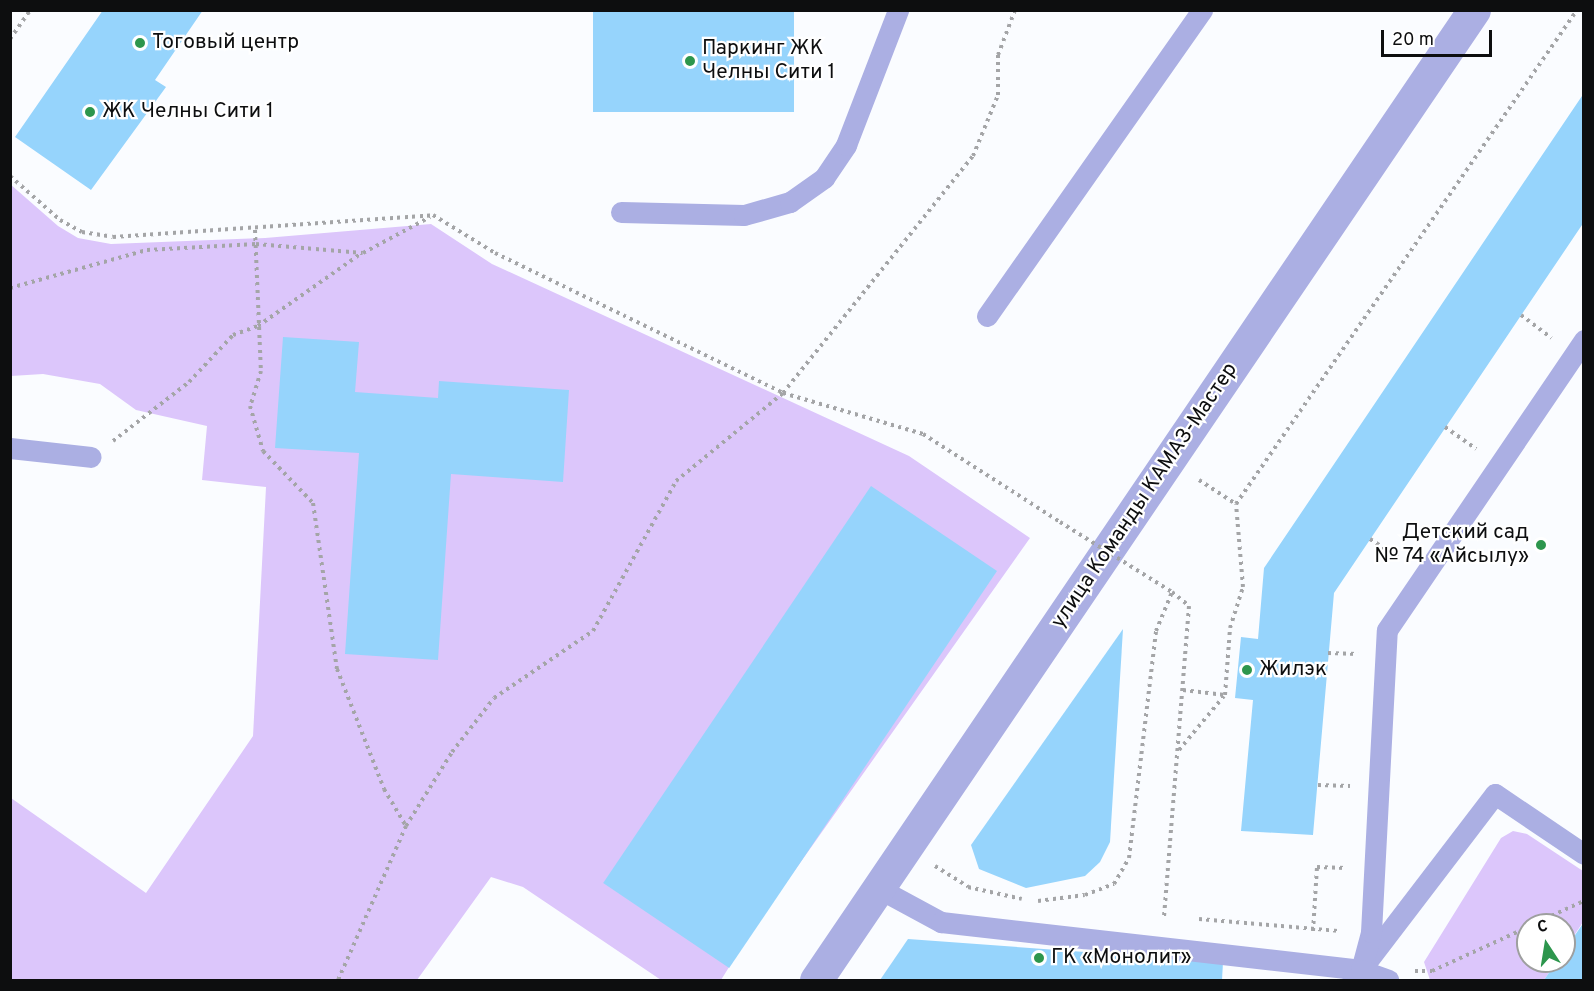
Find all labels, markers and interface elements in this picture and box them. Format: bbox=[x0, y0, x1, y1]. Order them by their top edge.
scale bar bbox=[1384, 18, 1495, 56]
text: 20 m bbox=[1392, 29, 1434, 52]
place label: Тоговый центр bbox=[152, 30, 299, 56]
marker: Тоговый центр bbox=[133, 36, 147, 50]
place label: Паркинг ЖК Челны Сити 1 bbox=[702, 36, 835, 86]
marker: Паркинг ЖК Челны Сити 1 bbox=[683, 54, 697, 68]
place label: ЖК Челны Сити 1 bbox=[102, 99, 274, 125]
marker: ЖК Челны Сити 1 bbox=[83, 105, 97, 119]
street label: улица Команды КАМАЗ-Мастер bbox=[1047, 358, 1243, 634]
place label: Детский сад № 74 «Айсылу» bbox=[1373, 520, 1529, 570]
marker: Детский сад № 74 «Айсылу» bbox=[1534, 538, 1548, 552]
place label: Жилэк bbox=[1259, 657, 1327, 683]
marker: Жилэк bbox=[1240, 663, 1254, 677]
north arrow bbox=[1516, 913, 1576, 973]
text: С bbox=[1536, 917, 1550, 938]
place label: ГК «Монолит» bbox=[1051, 945, 1192, 971]
marker: ГК «Монолит» bbox=[1032, 951, 1046, 965]

